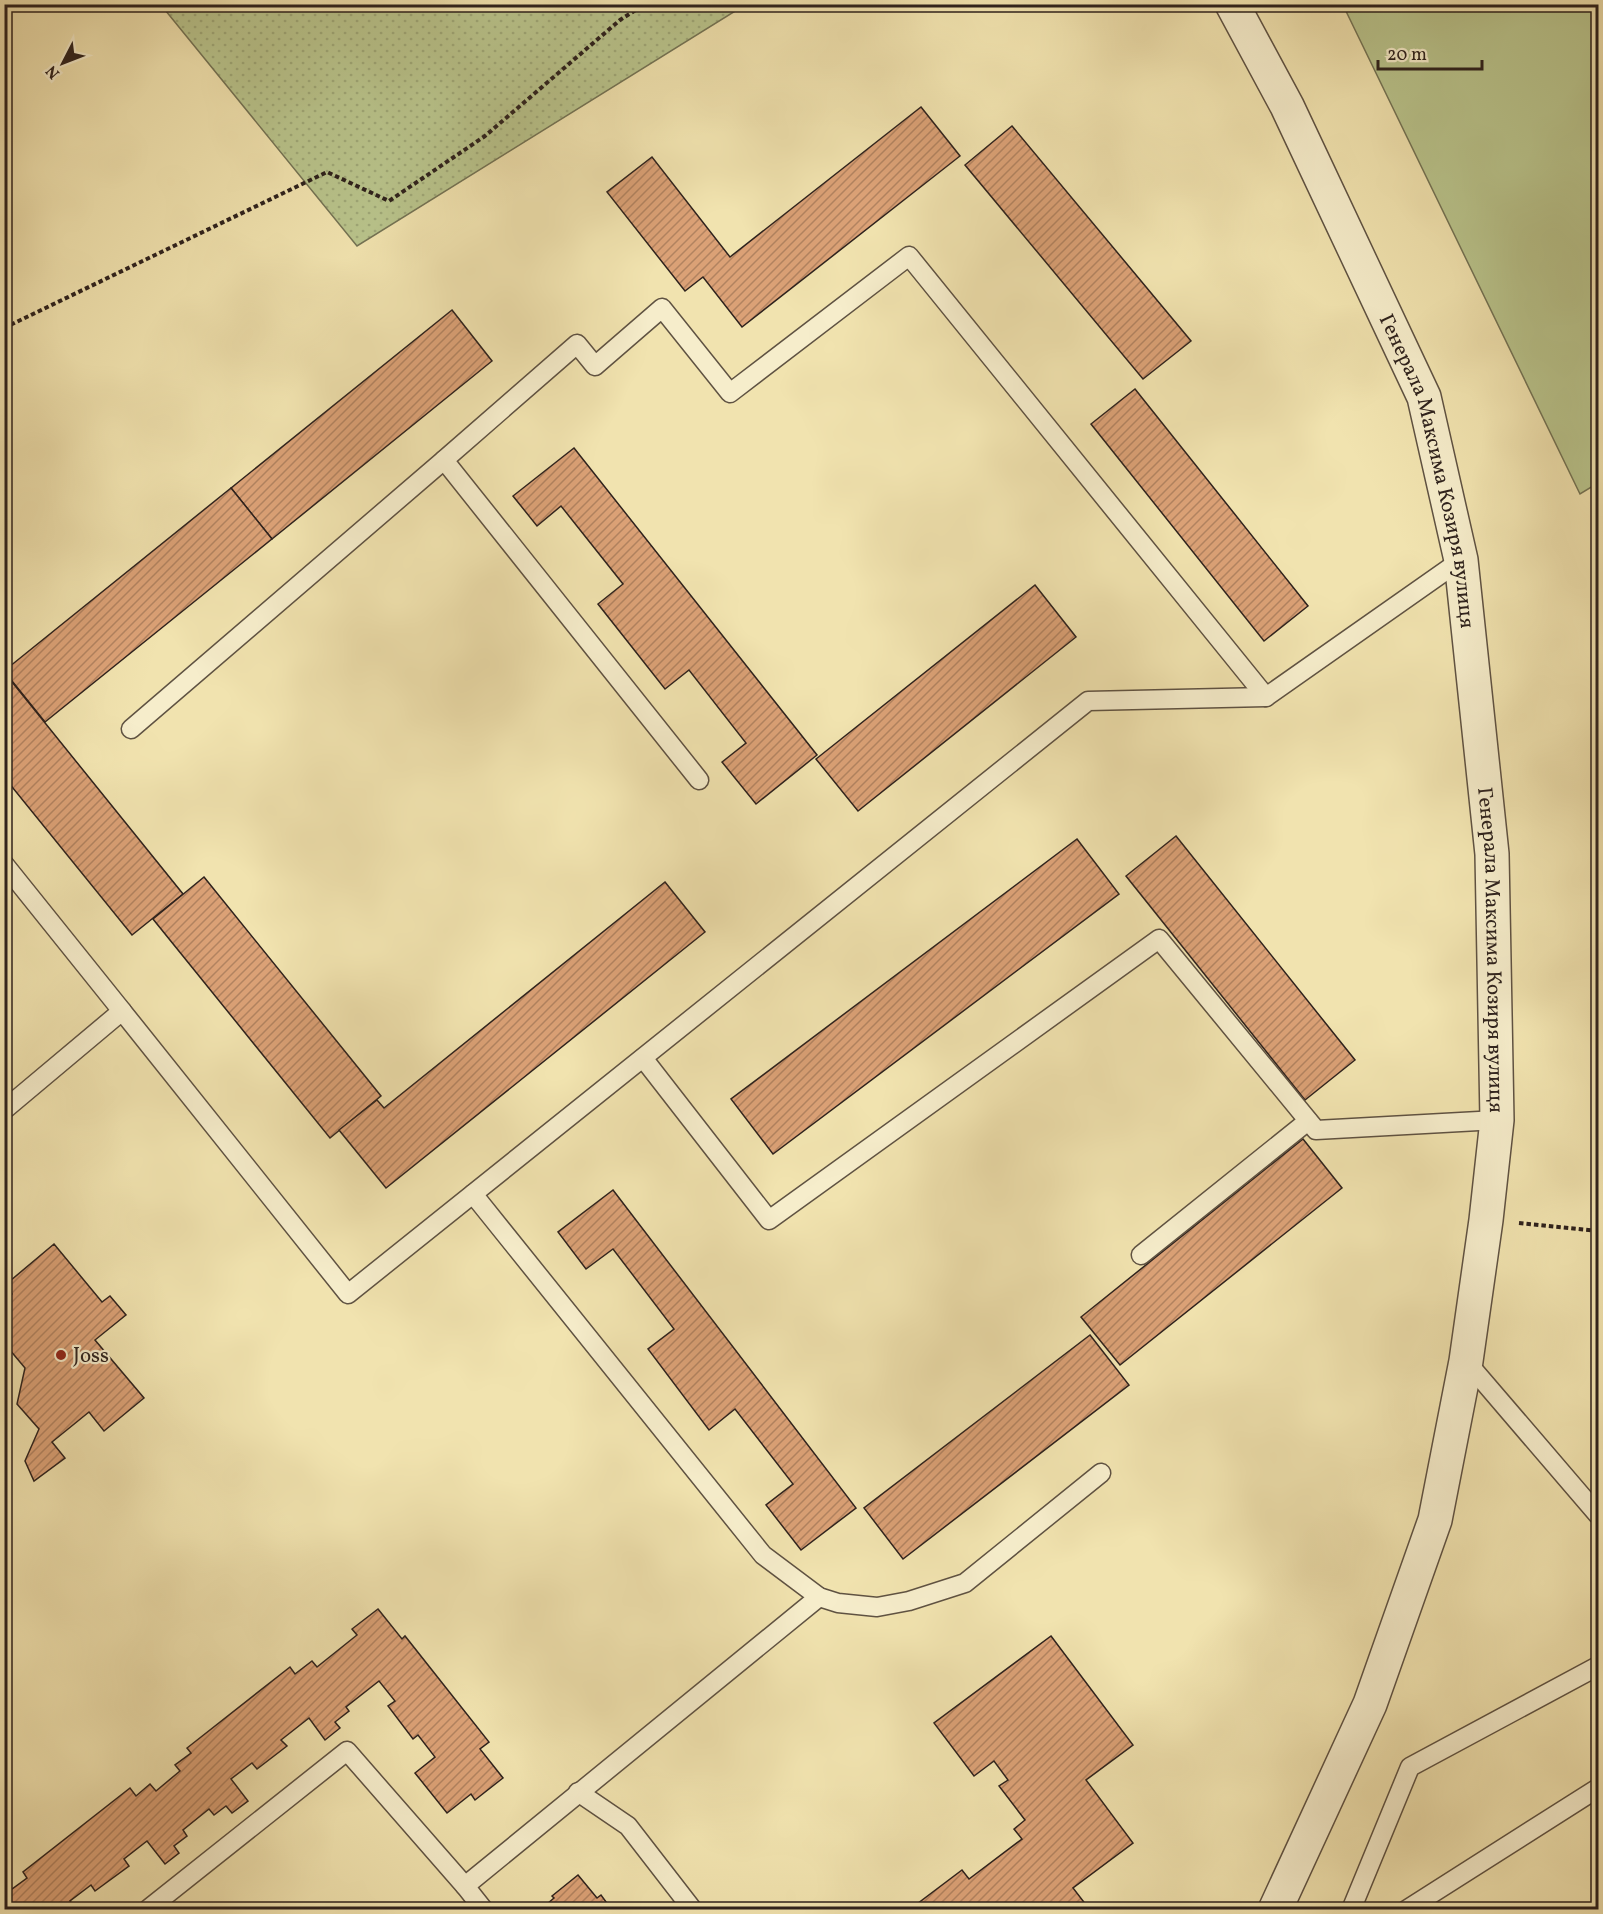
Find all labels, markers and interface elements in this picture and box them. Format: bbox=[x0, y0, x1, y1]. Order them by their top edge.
north arrow bbox=[33, 33, 93, 93]
scale bar bbox=[1378, 33, 1482, 71]
text: 20 m bbox=[1387, 43, 1427, 68]
text: N bbox=[41, 60, 65, 83]
street label: Генерала Максима Козиря вулиця bbox=[1371, 309, 1481, 630]
street label: Генерала Максима Козиря вулиця bbox=[1469, 786, 1510, 1113]
place label: Joss bbox=[73, 1342, 109, 1371]
marker: Joss bbox=[54, 1348, 68, 1362]

